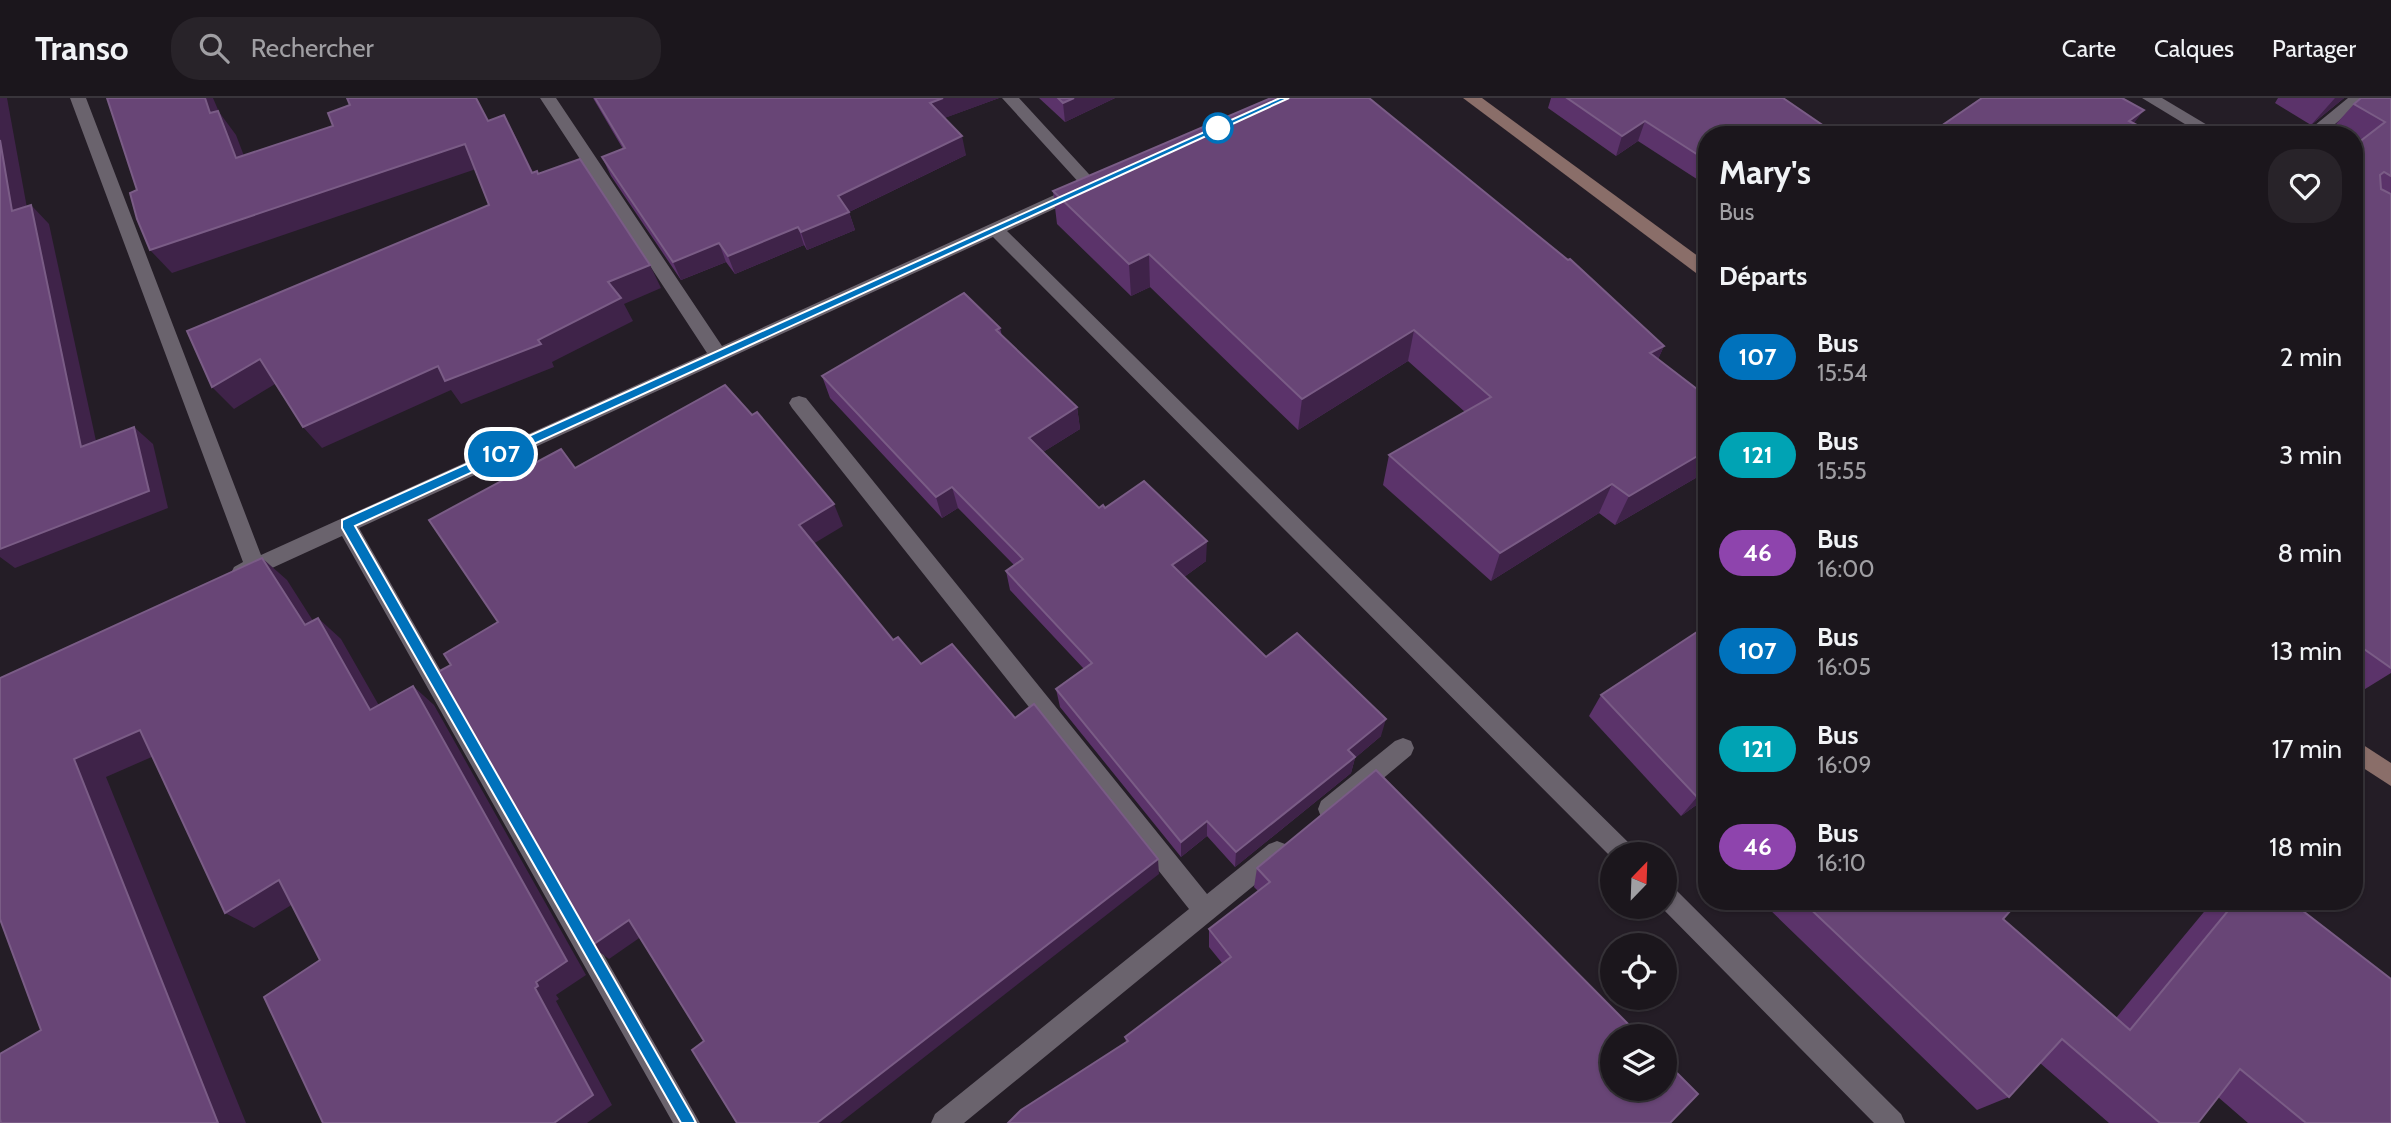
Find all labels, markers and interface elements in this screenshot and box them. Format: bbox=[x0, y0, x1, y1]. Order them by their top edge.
search box bbox=[171, 17, 661, 80]
text: Transo bbox=[35, 28, 129, 68]
icon: search bbox=[195, 29, 233, 67]
text: Rechercher bbox=[251, 32, 374, 64]
text: Carte bbox=[2062, 34, 2116, 63]
text: Calques bbox=[2154, 34, 2234, 63]
text: Partager bbox=[2272, 34, 2356, 63]
unlabelled marker bbox=[1203, 113, 1233, 143]
button: heart bbox=[2268, 149, 2342, 223]
text: Mary's bbox=[1719, 152, 1811, 192]
text: Bus bbox=[1719, 198, 1754, 226]
text: Départs bbox=[1719, 260, 1807, 292]
text: Bus bbox=[1817, 327, 1858, 359]
text: 2 min bbox=[2280, 341, 2342, 373]
text: 107 bbox=[1738, 342, 1777, 371]
text: 15:54 bbox=[1817, 359, 1867, 387]
text: Bus bbox=[1817, 425, 1858, 457]
line badge: 107 bbox=[461, 431, 541, 477]
text: 107 bbox=[482, 439, 520, 468]
text: 3 min bbox=[2279, 439, 2342, 471]
text: 121 bbox=[1742, 440, 1773, 469]
text: 15:55 bbox=[1817, 457, 1867, 485]
text: Bus bbox=[1817, 523, 1858, 555]
text: 8 min bbox=[2278, 537, 2342, 569]
text: 46 bbox=[1743, 538, 1772, 567]
text: 16:00 bbox=[1817, 555, 1874, 583]
text: Bus bbox=[1817, 621, 1858, 653]
text: 13 min bbox=[2271, 635, 2342, 667]
text: 107 bbox=[1738, 636, 1777, 665]
text: 16:05 bbox=[1817, 653, 1871, 681]
text: Bus bbox=[1817, 719, 1858, 751]
text: 17 min bbox=[2272, 733, 2342, 765]
text: 121 bbox=[1742, 734, 1773, 763]
text: 16:09 bbox=[1817, 751, 1871, 779]
text: Bus bbox=[1817, 817, 1858, 849]
text: 18 min bbox=[2269, 831, 2342, 863]
text: 46 bbox=[1743, 832, 1772, 861]
north arrow bbox=[1600, 842, 1676, 919]
map controls bbox=[1600, 842, 1677, 1101]
text: 16:10 bbox=[1817, 849, 1866, 877]
button: locate bbox=[1600, 933, 1677, 1010]
button: layers bbox=[1600, 1024, 1677, 1101]

